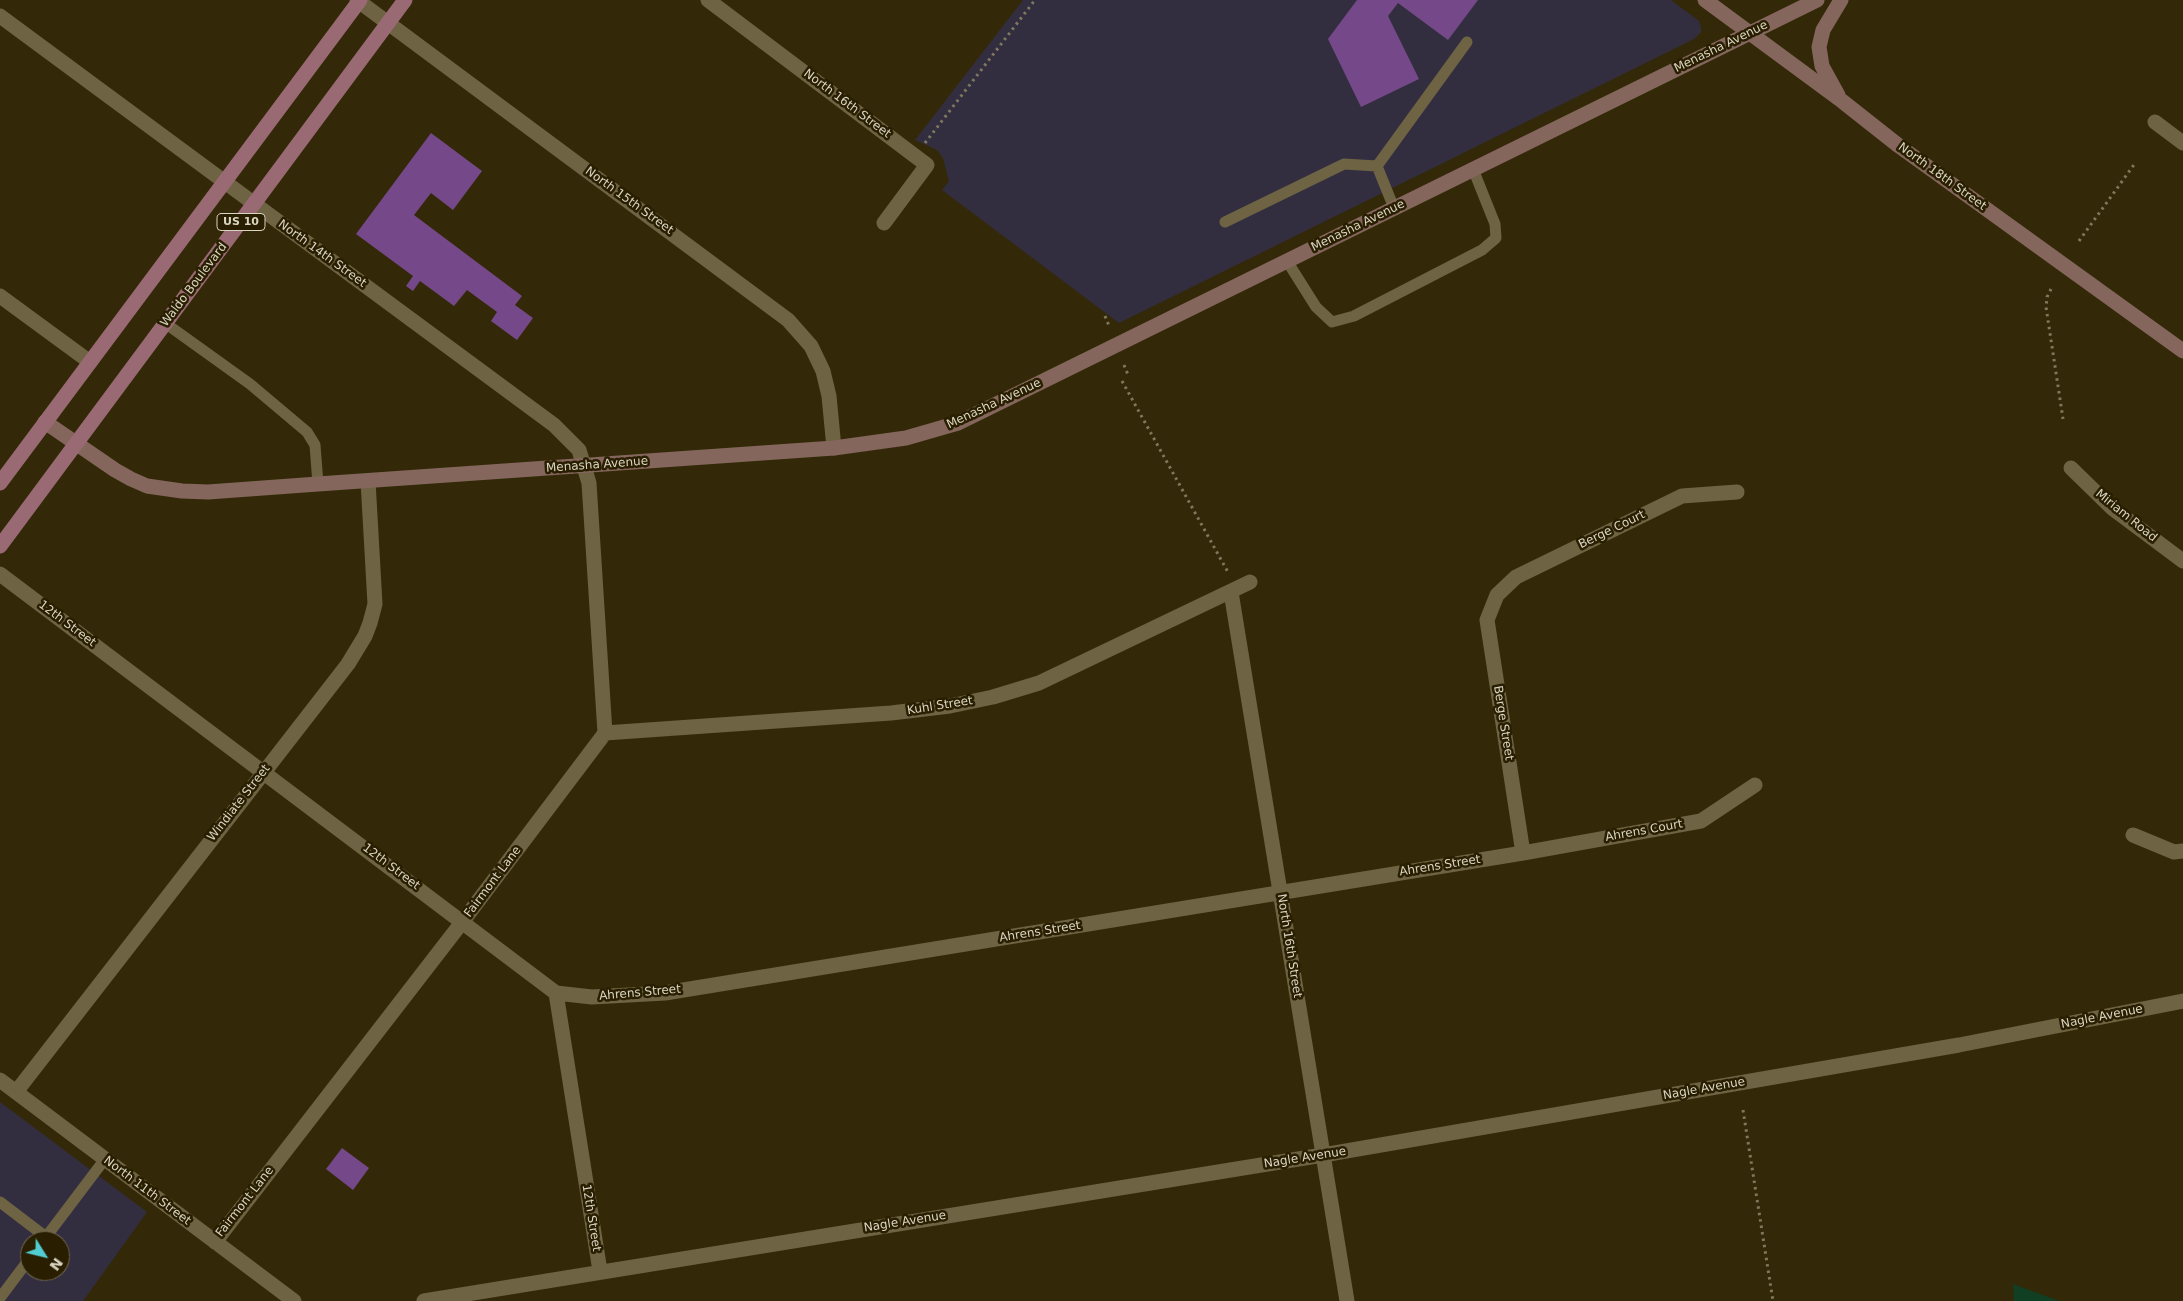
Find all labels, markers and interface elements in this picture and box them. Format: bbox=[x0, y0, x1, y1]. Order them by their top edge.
street label: Menasha Avenue bbox=[1672, 18, 1770, 76]
street label: North 16th Street bbox=[801, 67, 893, 141]
street label: North 18th Street bbox=[1895, 140, 1989, 214]
street label: North 15th Street bbox=[582, 164, 676, 238]
street label: Menasha Avenue bbox=[1309, 197, 1407, 255]
road number: US 10 bbox=[217, 213, 265, 230]
street label: North 14th Street bbox=[275, 217, 369, 291]
street label: Waldo Boulevard bbox=[158, 240, 230, 330]
street label: Menasha Avenue bbox=[945, 376, 1043, 432]
street label: Menasha Avenue bbox=[545, 454, 649, 476]
street label: Miriam Road bbox=[2092, 487, 2160, 545]
street label: Berge Court bbox=[1576, 508, 1648, 552]
street label: 12th Street bbox=[36, 598, 98, 650]
street label: Berge Street bbox=[1490, 685, 1516, 761]
street label: Kuhl Street bbox=[906, 694, 974, 718]
street label: Windiate Street bbox=[205, 762, 273, 844]
street label: Ahrens Court bbox=[1604, 817, 1684, 845]
street label: 12th Street bbox=[360, 841, 422, 893]
street label: Fairmont Lane bbox=[462, 844, 524, 920]
street label: Ahrens Street bbox=[1398, 852, 1482, 880]
street label: North 16th Street bbox=[1274, 893, 1304, 999]
street label: Ahrens Street bbox=[998, 918, 1082, 946]
street label: Ahrens Street bbox=[599, 982, 681, 1004]
street label: Nagle Avenue bbox=[2060, 1002, 2144, 1032]
street label: Nagle Avenue bbox=[1662, 1075, 1746, 1103]
street label: Nagle Avenue bbox=[1263, 1144, 1347, 1172]
street label: North 11th Street bbox=[101, 1154, 193, 1228]
street label: Fairmont Lane bbox=[213, 1164, 277, 1240]
street label: 12th Street bbox=[579, 1183, 603, 1253]
street label: Nagle Avenue bbox=[863, 1208, 947, 1236]
north arrow bbox=[20, 1231, 70, 1281]
text: N bbox=[46, 1255, 66, 1274]

